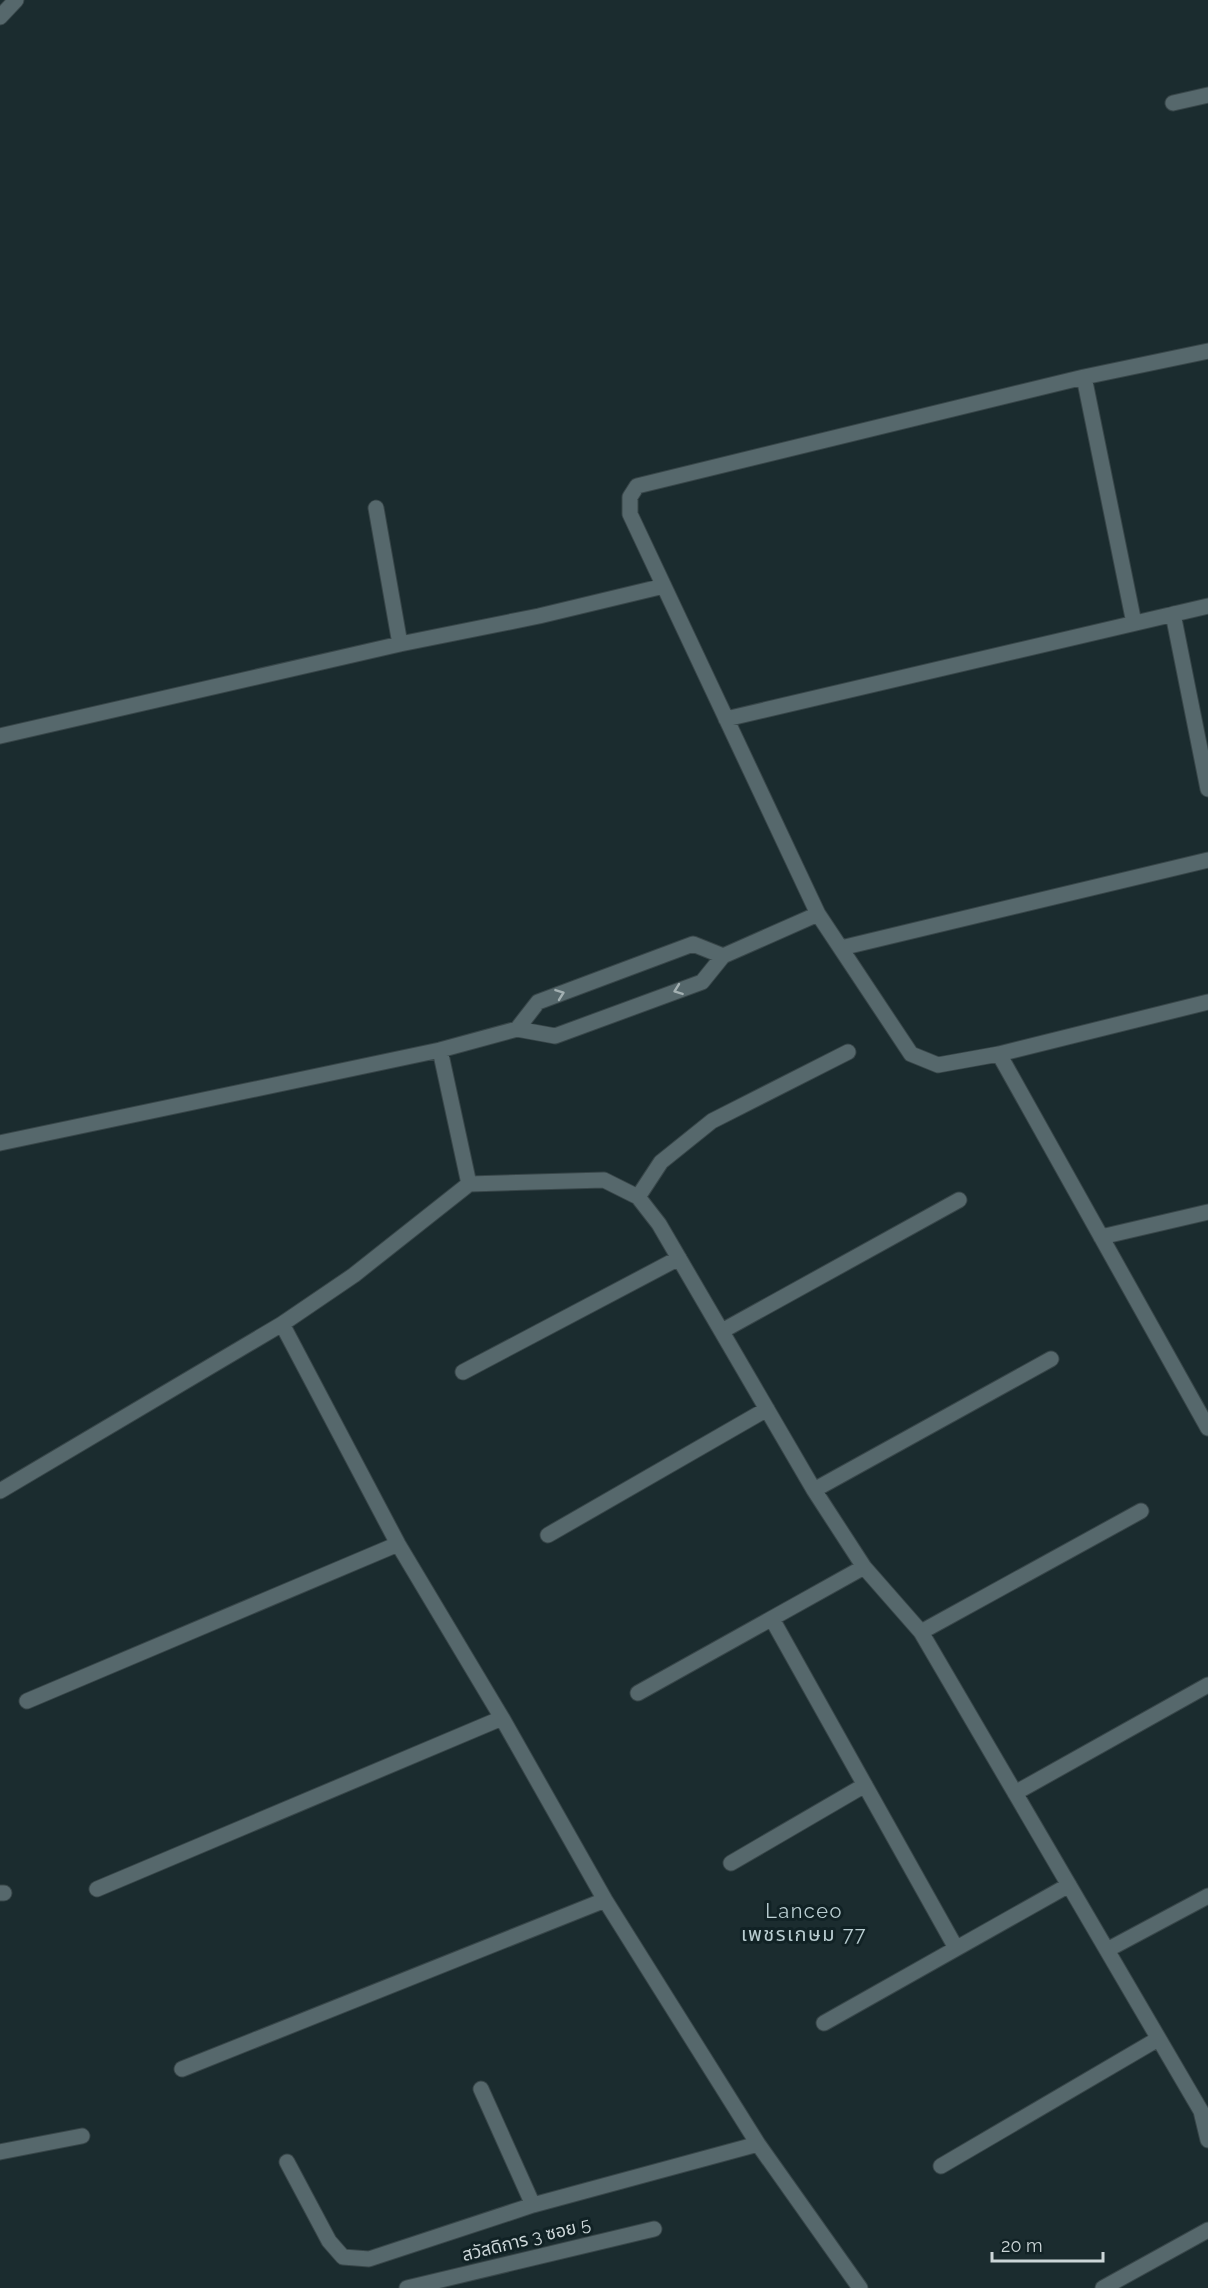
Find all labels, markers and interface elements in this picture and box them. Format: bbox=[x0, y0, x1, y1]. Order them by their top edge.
one-way arrow bbox=[674, 983, 684, 996]
one-way arrow bbox=[554, 988, 565, 1001]
district label: Lanceo เพชรเกษม 77 bbox=[741, 1899, 867, 1946]
street label: สวัสดิการ 3 ซอย 5 bbox=[460, 2213, 593, 2265]
scale bar bbox=[992, 2225, 1103, 2263]
text: 20 m bbox=[1001, 2235, 1043, 2256]

